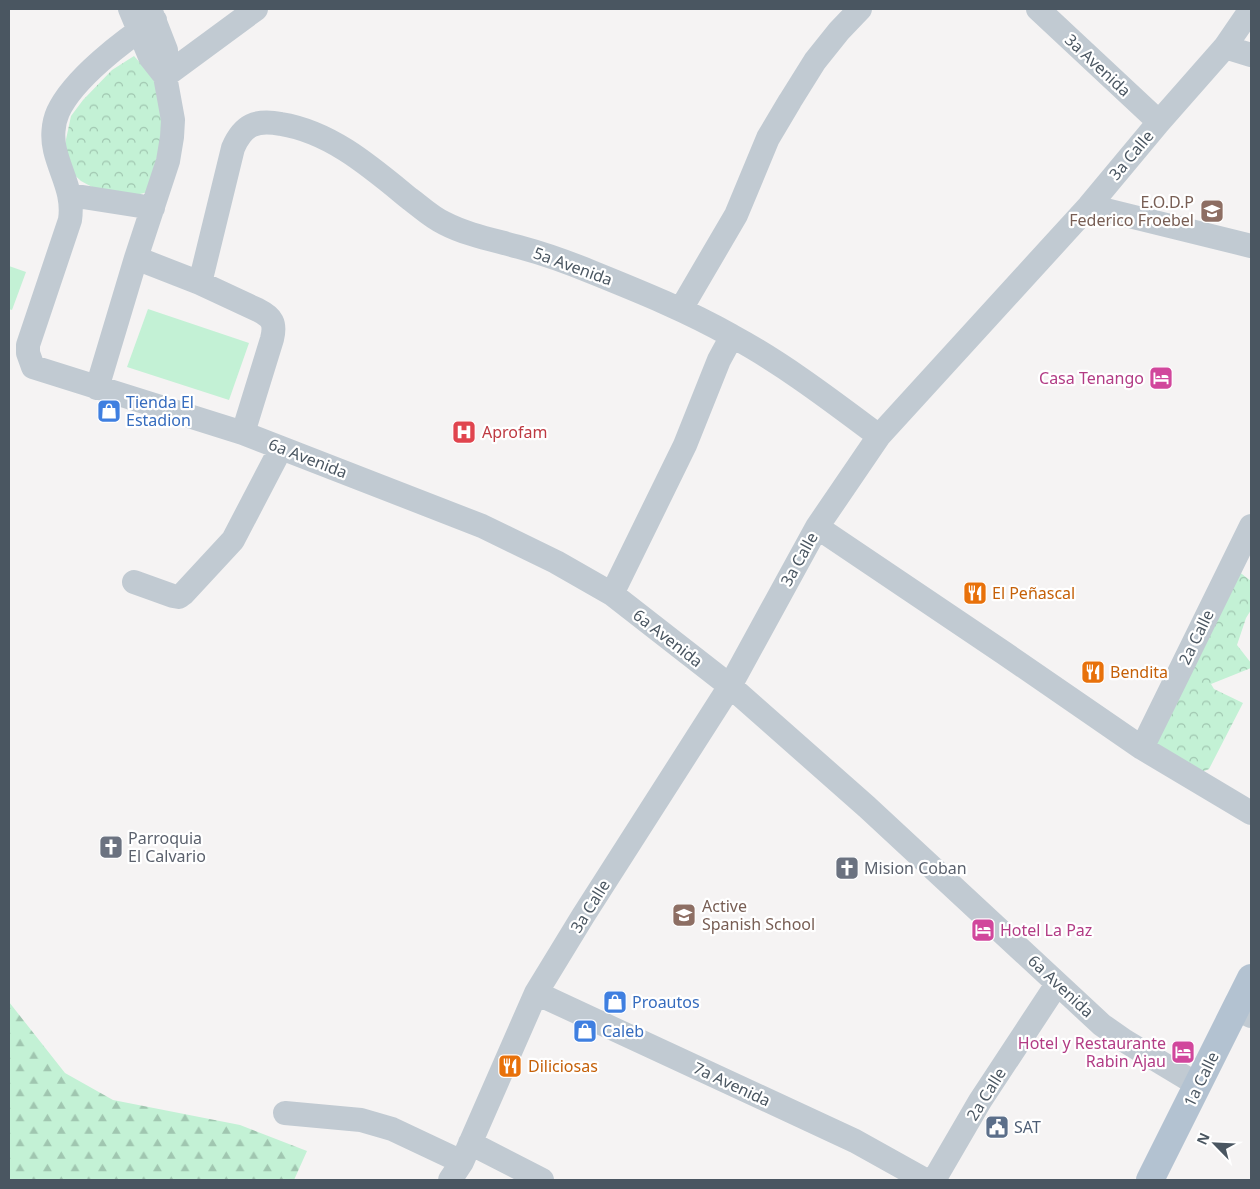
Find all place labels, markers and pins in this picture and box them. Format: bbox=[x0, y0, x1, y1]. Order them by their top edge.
place label: E.O.D.P Federico Froebel bbox=[1069, 191, 1194, 231]
school or university icon: E.O.D.P Federico Froebel bbox=[1199, 198, 1225, 224]
hotel icon: Casa Tenango bbox=[1148, 365, 1174, 391]
place label: Casa Tenango bbox=[1039, 367, 1144, 389]
place label: Tienda El Estadion bbox=[126, 391, 194, 431]
shop icon: Tienda El Estadion bbox=[96, 398, 122, 424]
hospital icon: Aprofam bbox=[451, 419, 477, 445]
place label: Aprofam bbox=[482, 421, 547, 443]
restaurant icon: El Peñascal bbox=[962, 580, 988, 606]
place label: El Peñascal bbox=[992, 582, 1075, 604]
restaurant icon: Bendita bbox=[1080, 659, 1106, 685]
place label: Bendita bbox=[1110, 661, 1168, 683]
place label: Parroquia El Calvario bbox=[128, 827, 206, 867]
church icon: Parroquia El Calvario bbox=[98, 834, 124, 860]
church icon: Mision Coban bbox=[834, 855, 860, 881]
place label: Mision Coban bbox=[864, 857, 967, 879]
place label: Active Spanish School bbox=[702, 895, 815, 935]
school or university icon: Active Spanish School bbox=[671, 902, 697, 928]
hotel icon: Hotel La Paz bbox=[970, 917, 996, 943]
place label: Hotel La Paz bbox=[1000, 919, 1092, 941]
shop icon: Proautos bbox=[602, 989, 628, 1015]
place label: Proautos bbox=[632, 991, 700, 1013]
shop icon: Caleb bbox=[572, 1018, 598, 1044]
place label: Caleb bbox=[602, 1020, 644, 1042]
place label: Hotel y Restaurante Rabin Ajau bbox=[1018, 1032, 1166, 1072]
hotel icon: Hotel y Restaurante Rabin Ajau bbox=[1170, 1039, 1196, 1065]
restaurant icon: Diliciosas bbox=[497, 1053, 523, 1079]
place label: Diliciosas bbox=[528, 1055, 598, 1077]
public building icon: SAT bbox=[984, 1114, 1010, 1140]
place label: SAT bbox=[1014, 1116, 1041, 1138]

